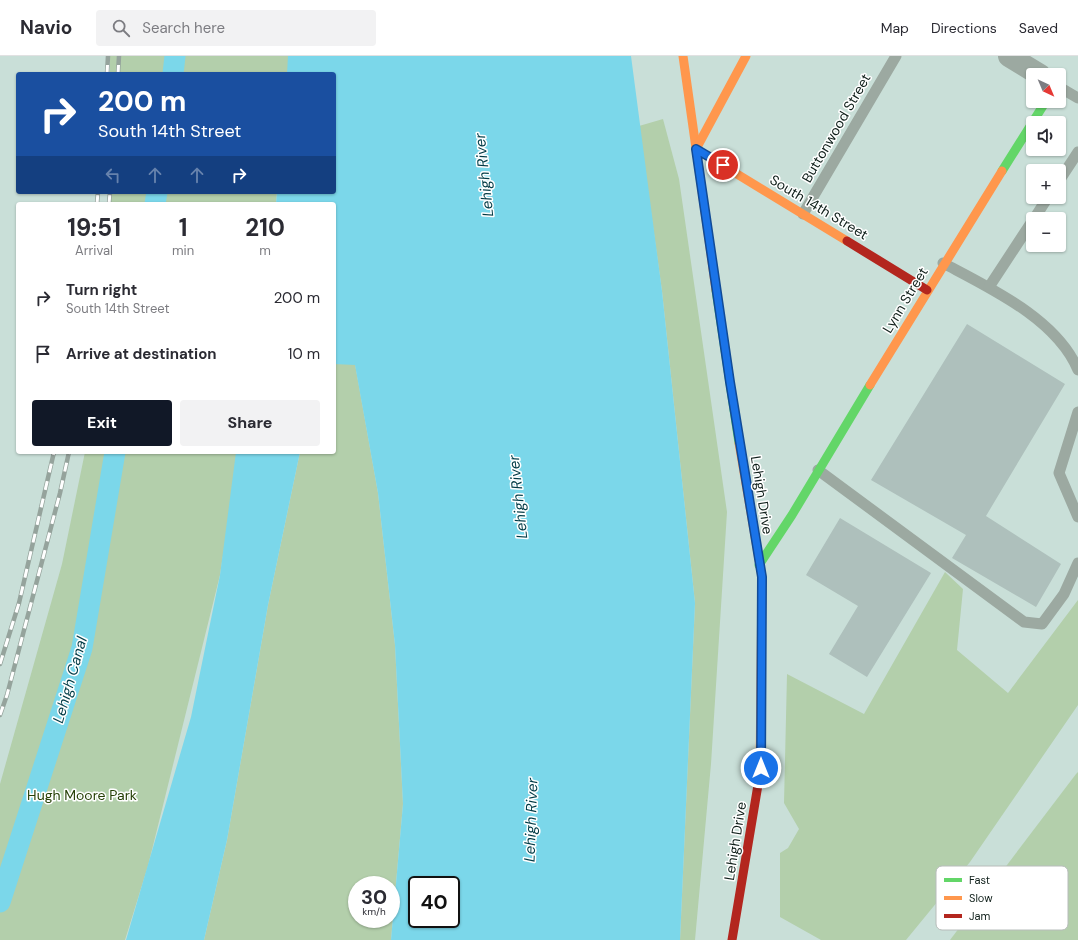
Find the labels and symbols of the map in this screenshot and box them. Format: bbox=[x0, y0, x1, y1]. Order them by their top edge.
north arrow bbox=[1026, 68, 1066, 108]
street label: Buttonwood Street bbox=[798, 70, 874, 186]
water label: Lehigh River bbox=[470, 132, 498, 218]
pin bbox=[706, 148, 740, 182]
street label: South 14th Street bbox=[767, 171, 871, 243]
street label: Lynn Street bbox=[878, 264, 932, 336]
water label: Lehigh River bbox=[504, 454, 532, 540]
street label: Lehigh Drive bbox=[747, 454, 777, 536]
water label: Lehigh Canal bbox=[48, 634, 92, 726]
position arrow bbox=[740, 747, 782, 789]
water label: Lehigh River bbox=[520, 777, 542, 862]
park label: Hugh Moore Park bbox=[27, 786, 137, 804]
street label: Lehigh Drive bbox=[720, 800, 750, 882]
legend bbox=[936, 866, 1068, 930]
text: Fast bbox=[969, 873, 990, 887]
speed limit sign: 40 bbox=[408, 876, 460, 928]
text: Slow bbox=[969, 891, 993, 905]
text: Jam bbox=[969, 909, 990, 923]

